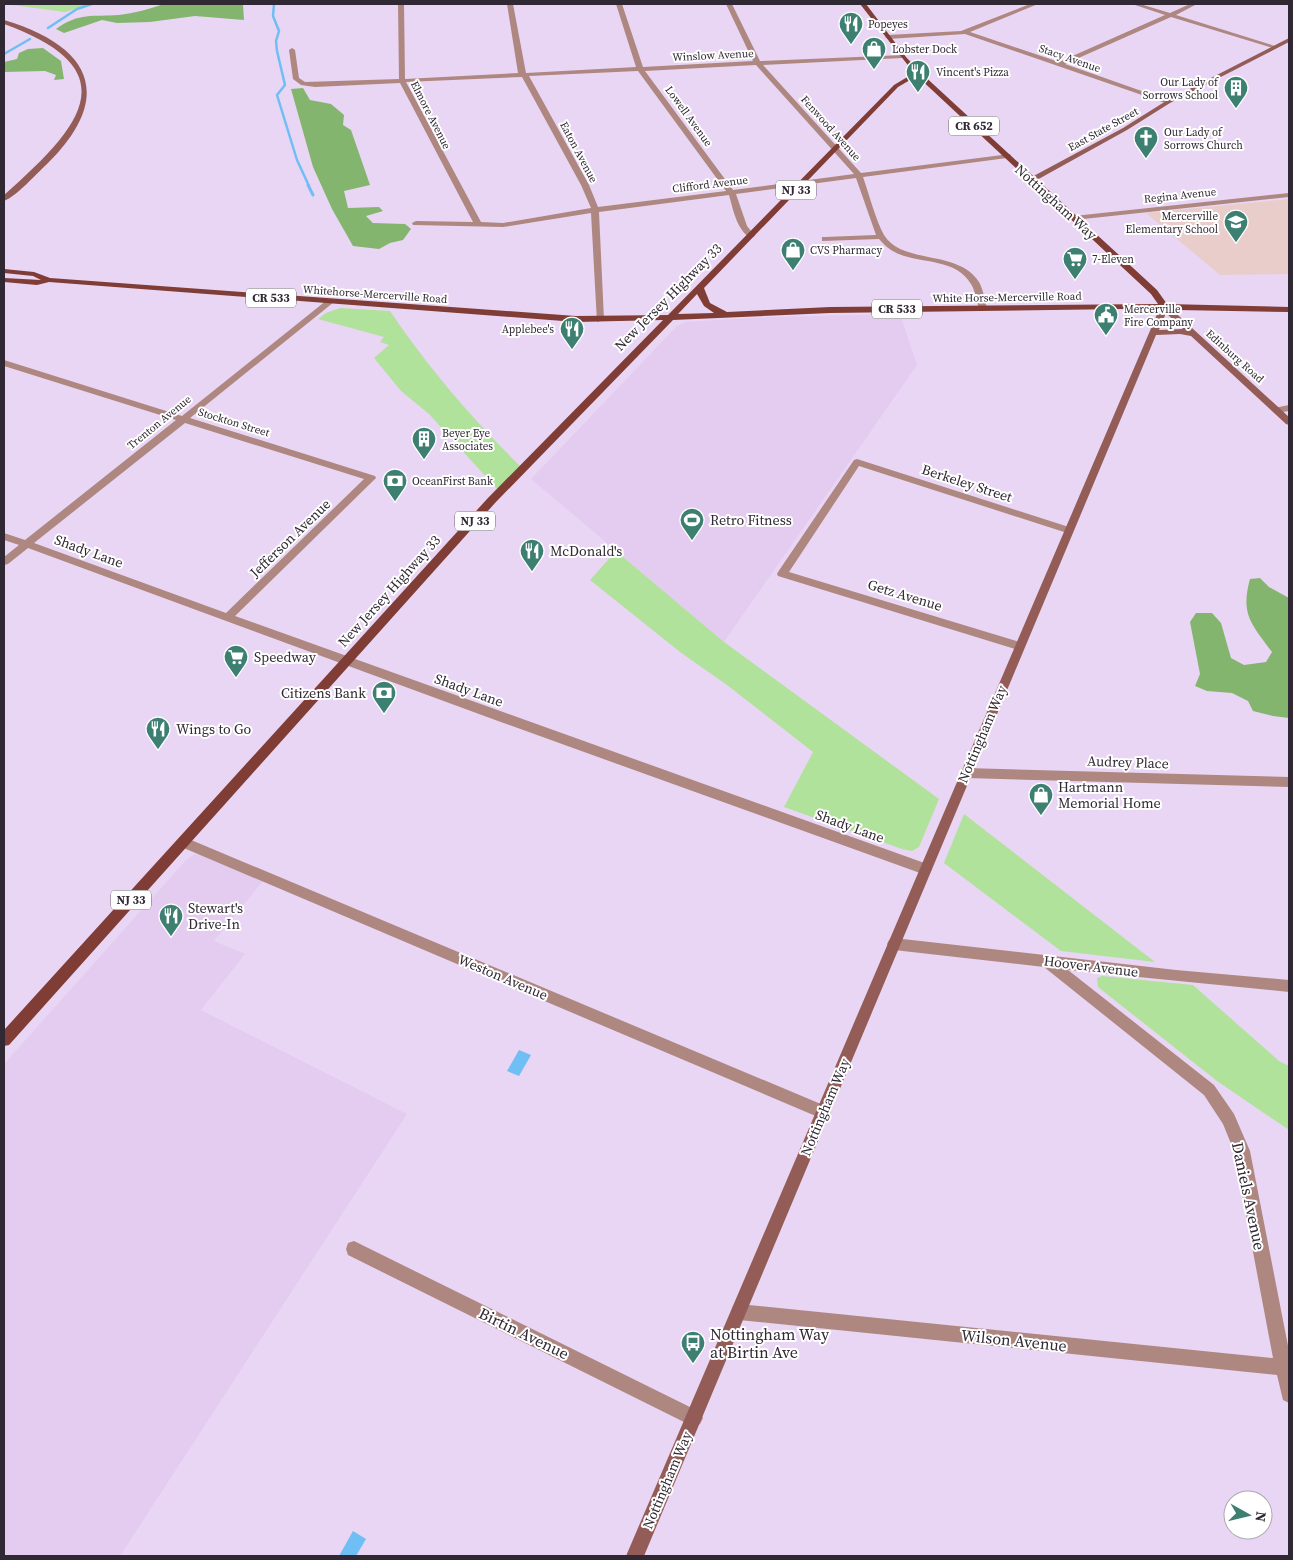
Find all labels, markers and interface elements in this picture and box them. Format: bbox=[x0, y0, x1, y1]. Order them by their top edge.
restaurant icon: Popeyes bbox=[838, 11, 864, 45]
place label: Popeyes bbox=[868, 17, 908, 32]
shop icon: Lobster Dock bbox=[861, 36, 887, 70]
street label: Stacy Avenue bbox=[1037, 41, 1103, 76]
place label: Lobster Dock bbox=[892, 42, 958, 57]
street label: Winslow Avenue bbox=[672, 46, 754, 65]
restaurant icon: Vincent's Pizza bbox=[905, 59, 931, 93]
place label: Vincent's Pizza bbox=[936, 65, 1009, 80]
place label: Our Lady of Sorrows School bbox=[1143, 75, 1219, 103]
building icon: Our Lady of Sorrows School bbox=[1223, 75, 1249, 109]
street label: Elmore Avenue bbox=[407, 79, 454, 152]
street label: Lowell Avenue bbox=[662, 83, 716, 150]
street label: Fenwood Avenue bbox=[797, 92, 864, 164]
street label: East State Street bbox=[1065, 104, 1141, 155]
road number: CR 652 bbox=[949, 116, 999, 136]
street label: Eaton Avenue bbox=[556, 119, 601, 186]
church icon: Our Lady of Sorrows Church bbox=[1133, 125, 1159, 159]
place label: Our Lady of Sorrows Church bbox=[1164, 125, 1243, 153]
street label: Nottingham Way bbox=[1011, 160, 1102, 245]
street label: Clifford Avenue bbox=[671, 172, 749, 197]
road number: NJ 33 bbox=[776, 180, 816, 200]
street label: Regina Avenue bbox=[1143, 184, 1217, 207]
place label: Mercerville Elementary School bbox=[1126, 209, 1218, 237]
school or university icon: Mercerville Elementary School bbox=[1223, 209, 1249, 243]
shop icon: CVS Pharmacy bbox=[780, 237, 806, 271]
street label: New Jersey Highway 33 bbox=[610, 239, 726, 355]
place label: CVS Pharmacy bbox=[810, 243, 882, 258]
supermarket icon: 7-Eleven bbox=[1062, 246, 1088, 280]
place label: 7-Eleven bbox=[1092, 252, 1134, 267]
street label: Whitehorse-Mercerville Road bbox=[302, 282, 448, 307]
road number: CR 533 bbox=[246, 288, 296, 308]
street label: White Horse-Mercerville Road bbox=[932, 289, 1082, 306]
road number: CR 533 bbox=[872, 300, 922, 318]
public building icon: Mercerville Fire Company bbox=[1093, 302, 1119, 336]
place label: Mercerville Fire Company bbox=[1124, 302, 1193, 330]
restaurant icon: Applebee's bbox=[559, 316, 585, 350]
place label: Applebee's bbox=[502, 322, 554, 337]
street label: Edinburg Road bbox=[1202, 326, 1267, 387]
street label: Trenton Avenue bbox=[124, 392, 195, 453]
street label: Stockton Street bbox=[196, 405, 272, 441]
building icon: Beyer Eye Associates bbox=[411, 426, 437, 460]
place label: Beyer Eye Associates bbox=[442, 426, 493, 454]
street label: Berkeley Street bbox=[919, 459, 1015, 507]
bank icon: OceanFirst Bank bbox=[382, 468, 408, 502]
place label: OceanFirst Bank bbox=[412, 474, 494, 489]
street label: Jefferson Avenue bbox=[244, 494, 335, 582]
sports icon: Retro Fitness bbox=[679, 507, 705, 541]
place label: Retro Fitness bbox=[710, 510, 792, 530]
road number: NJ 33 bbox=[455, 512, 495, 530]
street label: Shady Lane bbox=[52, 529, 126, 573]
street label: New Jersey Highway 33 bbox=[333, 531, 445, 651]
restaurant icon: McDonald's bbox=[519, 538, 545, 572]
place label: McDonald's bbox=[550, 541, 622, 561]
street label: Getz Avenue bbox=[865, 574, 945, 616]
supermarket icon: Speedway bbox=[223, 644, 249, 678]
place label: Speedway bbox=[254, 647, 317, 667]
street label: Shady Lane bbox=[432, 668, 506, 712]
bank icon: Citizens Bank bbox=[371, 680, 397, 714]
street label: Nottingham Way bbox=[952, 681, 1012, 786]
place label: Citizens Bank bbox=[281, 683, 366, 703]
restaurant icon: Wings to Go bbox=[145, 716, 171, 750]
place label: Wings to Go bbox=[176, 719, 251, 739]
street label: Audrey Place bbox=[1087, 751, 1169, 773]
place label: Hartmann Memorial Home bbox=[1058, 777, 1161, 813]
shop icon: Hartmann Memorial Home bbox=[1028, 782, 1054, 816]
street label: Shady Lane bbox=[813, 804, 887, 848]
road number: NJ 33 bbox=[111, 890, 151, 910]
place label: Stewart's Drive-In bbox=[188, 898, 243, 934]
restaurant icon: Stewart's Drive-In bbox=[158, 903, 184, 937]
street label: Weston Avenue bbox=[455, 949, 551, 1005]
street label: Hoover Avenue bbox=[1043, 950, 1139, 982]
street label: Nottingham Way bbox=[795, 1054, 855, 1159]
street label: Daniels Avenue bbox=[1227, 1140, 1271, 1252]
street label: Birtin Avenue bbox=[475, 1302, 573, 1364]
place label: Nottingham Way at Birtin Ave bbox=[710, 1323, 830, 1363]
street label: Wilson Avenue bbox=[960, 1324, 1068, 1356]
bus stop icon: Nottingham Way at Birtin Ave bbox=[680, 1330, 706, 1364]
street label: Nottingham Way bbox=[637, 1427, 697, 1532]
north arrow bbox=[1223, 1490, 1273, 1540]
text: N bbox=[1250, 1510, 1271, 1523]

